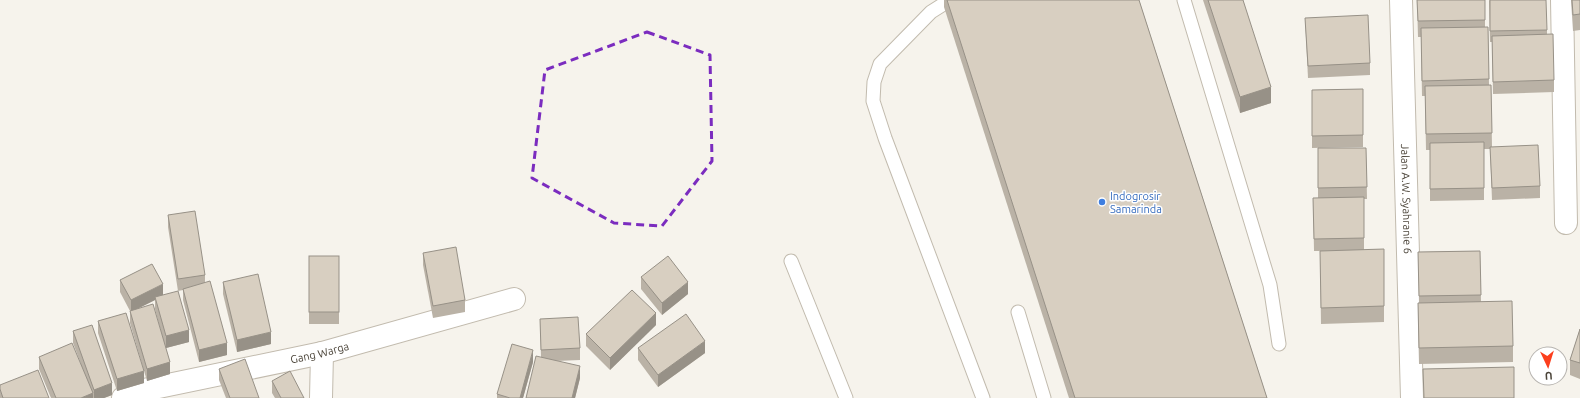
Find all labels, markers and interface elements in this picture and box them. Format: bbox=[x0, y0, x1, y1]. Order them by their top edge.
street label: Jalan A.W. Syahranie 6 bbox=[1399, 144, 1414, 254]
place label: Indogrosir Samarinda bbox=[1110, 190, 1162, 215]
marker: Indogrosir Samarinda bbox=[1097, 197, 1107, 207]
street label: Gang Warga bbox=[289, 340, 350, 365]
north arrow bbox=[1528, 346, 1568, 386]
text: U bbox=[1544, 370, 1553, 382]

